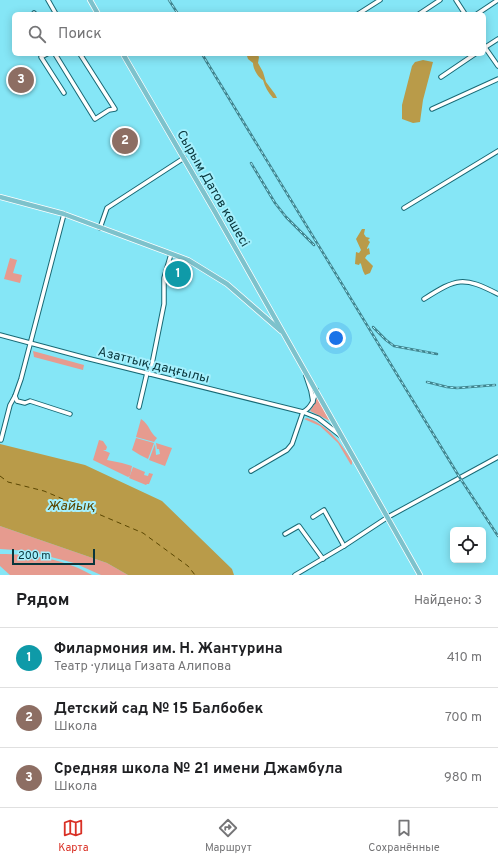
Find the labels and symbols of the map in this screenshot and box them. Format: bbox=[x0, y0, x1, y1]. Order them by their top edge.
pin: 3 bbox=[8, 65, 34, 95]
pin: 2 bbox=[112, 126, 138, 156]
street label: Сырым Датов көшесі bbox=[172, 128, 252, 250]
pin: 1 bbox=[165, 259, 191, 289]
your location bbox=[326, 328, 346, 348]
street label: Азаттық даңғылы bbox=[96, 344, 211, 388]
water label: Жайық bbox=[47, 498, 95, 515]
scale bar bbox=[12, 547, 95, 566]

